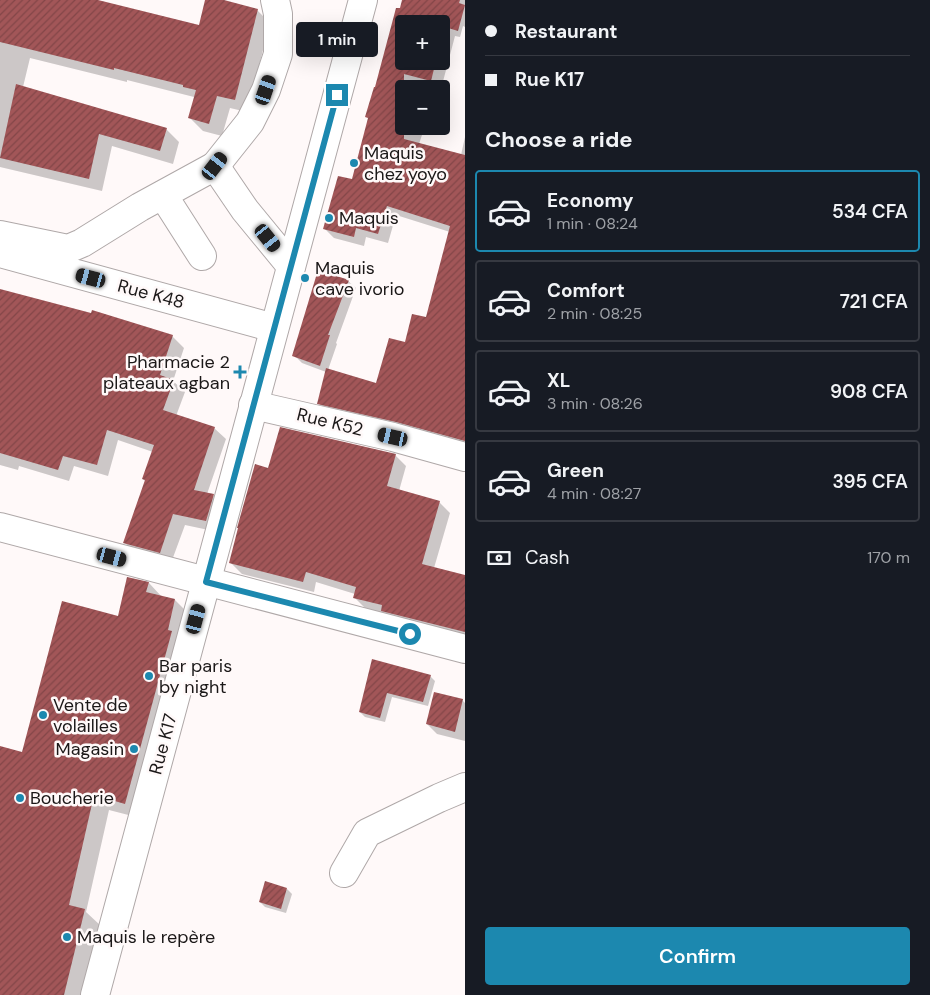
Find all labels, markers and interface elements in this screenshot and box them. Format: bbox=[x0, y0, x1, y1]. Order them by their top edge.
map controls bbox=[395, 15, 450, 135]
button: + bbox=[395, 15, 450, 70]
text: Restaurant bbox=[515, 19, 618, 44]
callout: 1 min bbox=[296, 22, 378, 58]
text: 1 min bbox=[318, 29, 356, 50]
text: Rue K17 bbox=[515, 67, 584, 92]
car bbox=[254, 73, 277, 107]
button: − bbox=[395, 80, 450, 135]
route end bbox=[326, 84, 348, 106]
text: Choose a ride bbox=[485, 125, 633, 154]
place label: Maquis chez yoyo bbox=[364, 141, 447, 186]
car bbox=[199, 150, 230, 182]
marker: Maquis chez yoyo bbox=[348, 157, 360, 169]
text: Economy bbox=[547, 188, 634, 213]
icon: car bbox=[487, 189, 532, 234]
text: 534 CFA bbox=[832, 199, 908, 224]
place label: Maquis bbox=[339, 206, 399, 230]
marker: Maquis bbox=[323, 212, 335, 224]
text: 1 min · 08:24 bbox=[547, 213, 638, 234]
car bbox=[252, 222, 283, 254]
place label: Maquis cave ivorio bbox=[315, 256, 404, 301]
car bbox=[74, 267, 107, 289]
marker: Maquis cave ivorio bbox=[299, 272, 311, 284]
street label: Rue K48 bbox=[115, 274, 187, 314]
text: Comfort bbox=[547, 278, 625, 303]
icon: car bbox=[487, 279, 532, 324]
text: 721 CFA bbox=[840, 289, 908, 314]
text: 2 min · 08:25 bbox=[547, 303, 642, 324]
place label: Pharmacie 2 plateaux agban bbox=[103, 350, 230, 395]
marker: Pharmacie 2 plateaux agban bbox=[234, 366, 246, 378]
text: XL bbox=[547, 368, 570, 393]
icon: car bbox=[487, 369, 532, 414]
text: 908 CFA bbox=[830, 379, 908, 404]
text: 3 min · 08:26 bbox=[547, 393, 643, 414]
street label: Rue K52 bbox=[294, 402, 366, 442]
car bbox=[376, 426, 409, 448]
text: Green bbox=[547, 458, 604, 483]
icon: car bbox=[487, 459, 532, 504]
text: 395 CFA bbox=[833, 469, 908, 494]
text: 4 min · 08:27 bbox=[547, 483, 641, 504]
icon: cash bbox=[485, 544, 513, 572]
text: Cash bbox=[525, 545, 569, 570]
car bbox=[95, 546, 128, 568]
text: 170 m bbox=[867, 547, 910, 568]
car bbox=[184, 603, 207, 635]
route start bbox=[399, 623, 421, 645]
place label: Bar paris by night bbox=[159, 654, 232, 699]
marker: Bar paris by night bbox=[143, 670, 155, 682]
place label: Vente de volailles bbox=[53, 693, 128, 738]
marker: Vente de volailles bbox=[37, 709, 49, 721]
street label: Rue K17 bbox=[143, 711, 183, 777]
place label: Magasin bbox=[56, 737, 124, 761]
marker: Magasin bbox=[128, 743, 140, 755]
place label: Boucherie bbox=[30, 786, 114, 810]
marker: Boucherie bbox=[14, 792, 26, 804]
place label: Maquis le repère bbox=[77, 925, 215, 949]
button: Confirm bbox=[485, 927, 910, 985]
marker: Maquis le repère bbox=[61, 931, 73, 943]

